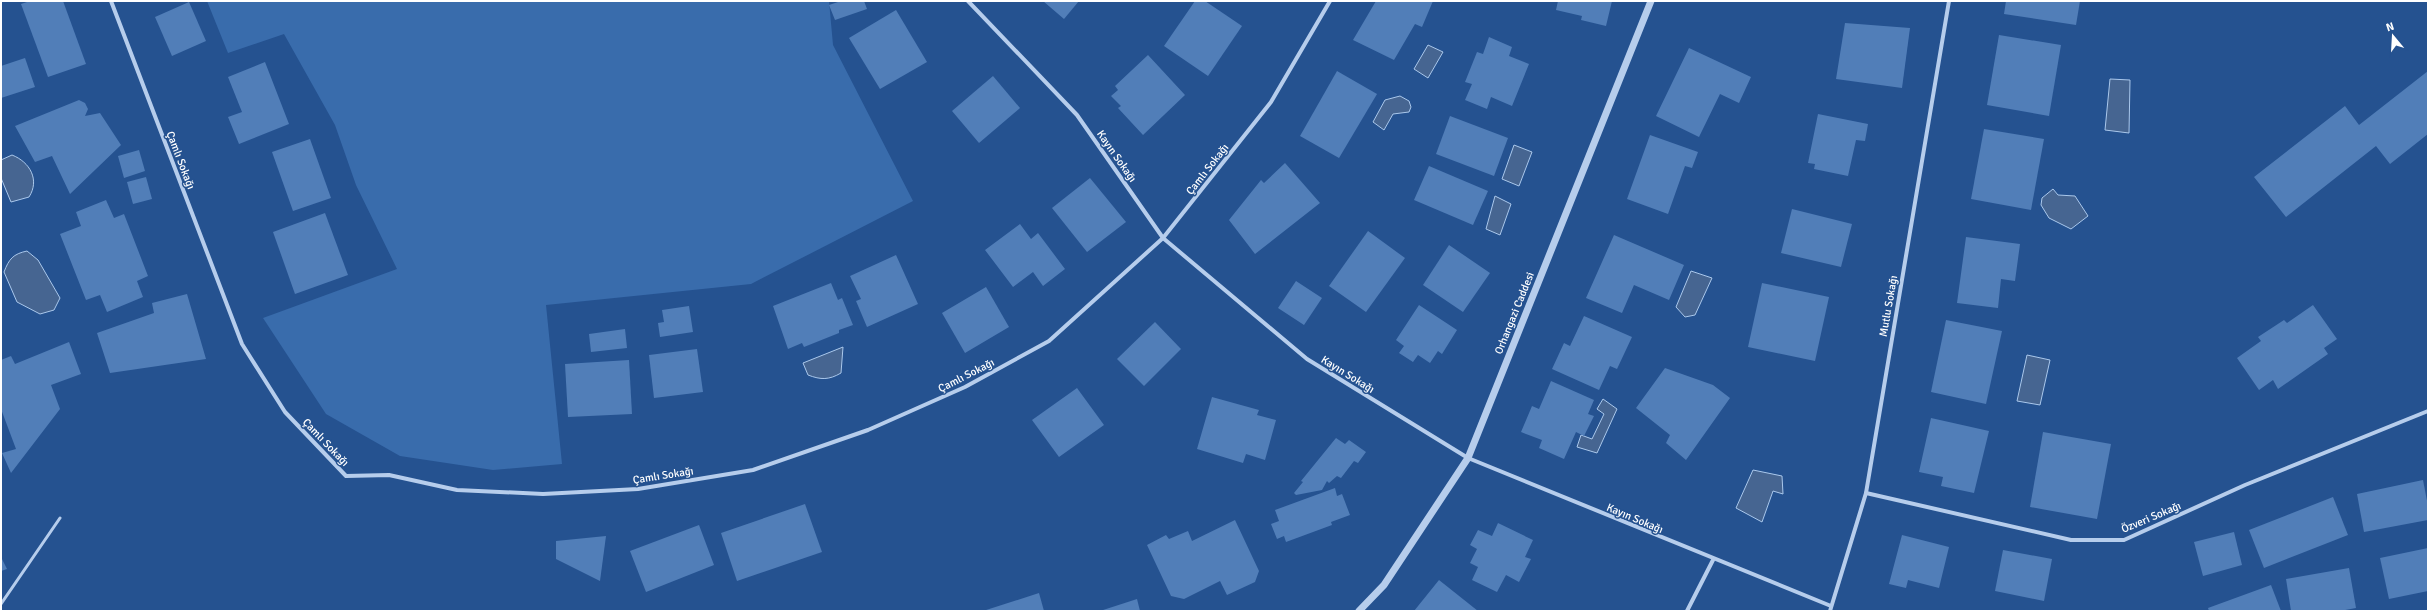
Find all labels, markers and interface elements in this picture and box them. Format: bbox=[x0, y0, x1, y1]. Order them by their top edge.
north arrow bbox=[2373, 16, 2413, 56]
text: N bbox=[2384, 20, 2396, 34]
street label: Kayın Sokağı bbox=[1094, 128, 1139, 185]
street label: Çamlı Sokağı bbox=[164, 129, 198, 191]
street label: Çamlı Sokağı bbox=[1183, 141, 1231, 197]
street label: Orhangazi Caddesi bbox=[1492, 270, 1537, 356]
street label: Mutlu Sokağı bbox=[1877, 274, 1900, 338]
street label: Kayın Sokağı bbox=[1319, 353, 1377, 396]
street label: Çamlı Sokağı bbox=[936, 356, 996, 395]
street label: Çamlı Sokağı bbox=[300, 416, 352, 469]
street label: Çamlı Sokağı bbox=[632, 464, 694, 487]
street label: Özveri Sokağı bbox=[2119, 498, 2183, 536]
street label: Kayın Sokağı bbox=[1605, 501, 1665, 536]

